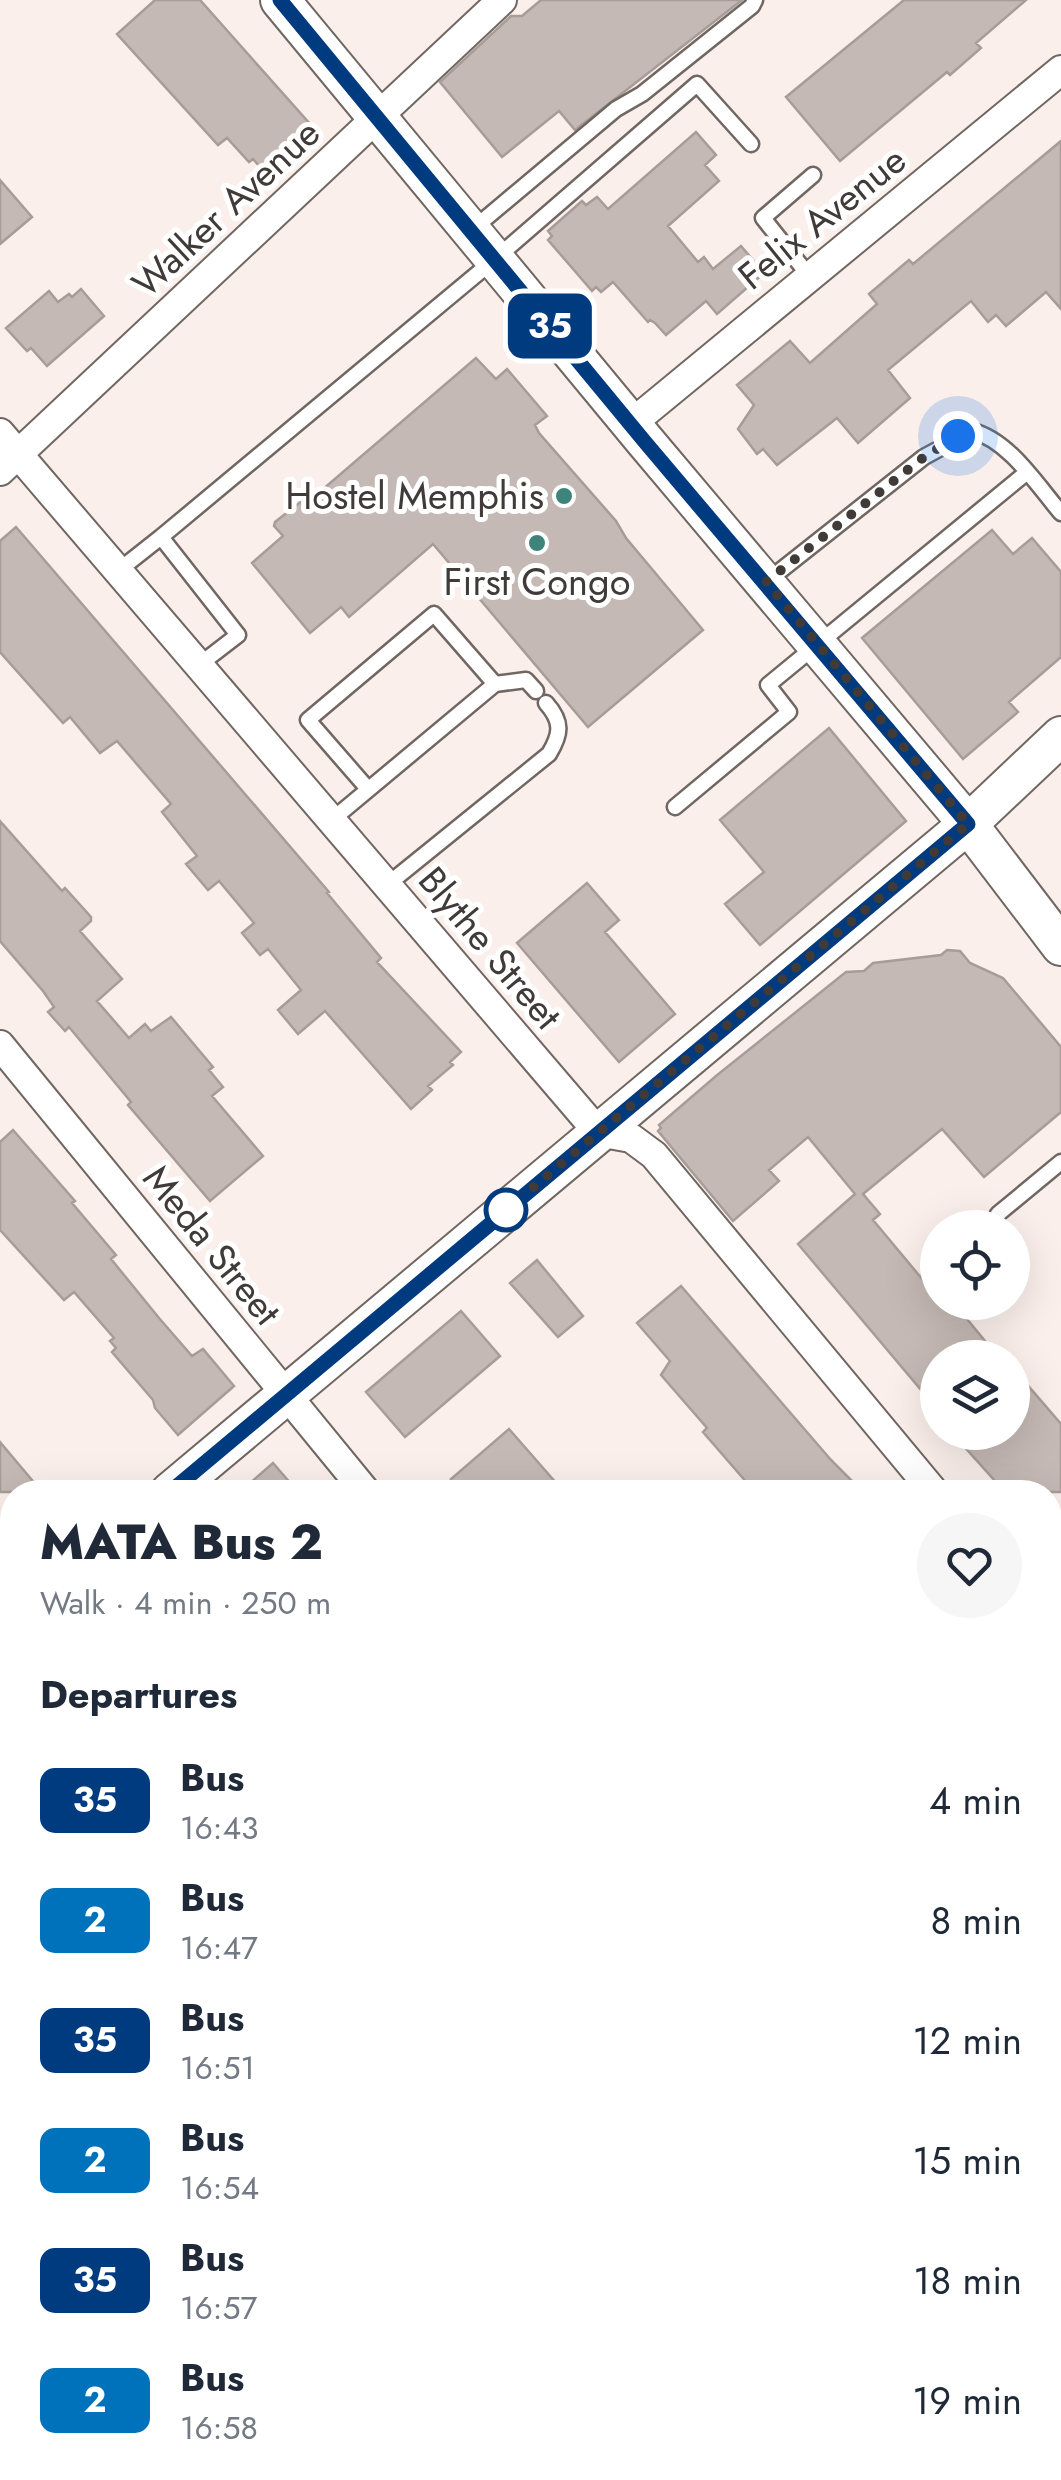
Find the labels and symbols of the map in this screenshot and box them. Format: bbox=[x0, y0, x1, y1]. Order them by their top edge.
street label: Walker Avenue bbox=[119, 106, 332, 309]
street label: Felix Avenue bbox=[726, 133, 917, 302]
line badge: 35 bbox=[505, 294, 595, 358]
your location bbox=[933, 411, 983, 461]
place label: Hostel Memphis bbox=[285, 468, 544, 523]
marker: Hostel Memphis bbox=[553, 485, 575, 507]
marker: First Congo bbox=[526, 532, 548, 554]
place label: First Congo bbox=[444, 554, 630, 609]
street label: Blythe Street bbox=[406, 854, 575, 1041]
street label: Meda Street bbox=[130, 1153, 294, 1337]
unlabelled marker bbox=[485, 1189, 527, 1231]

